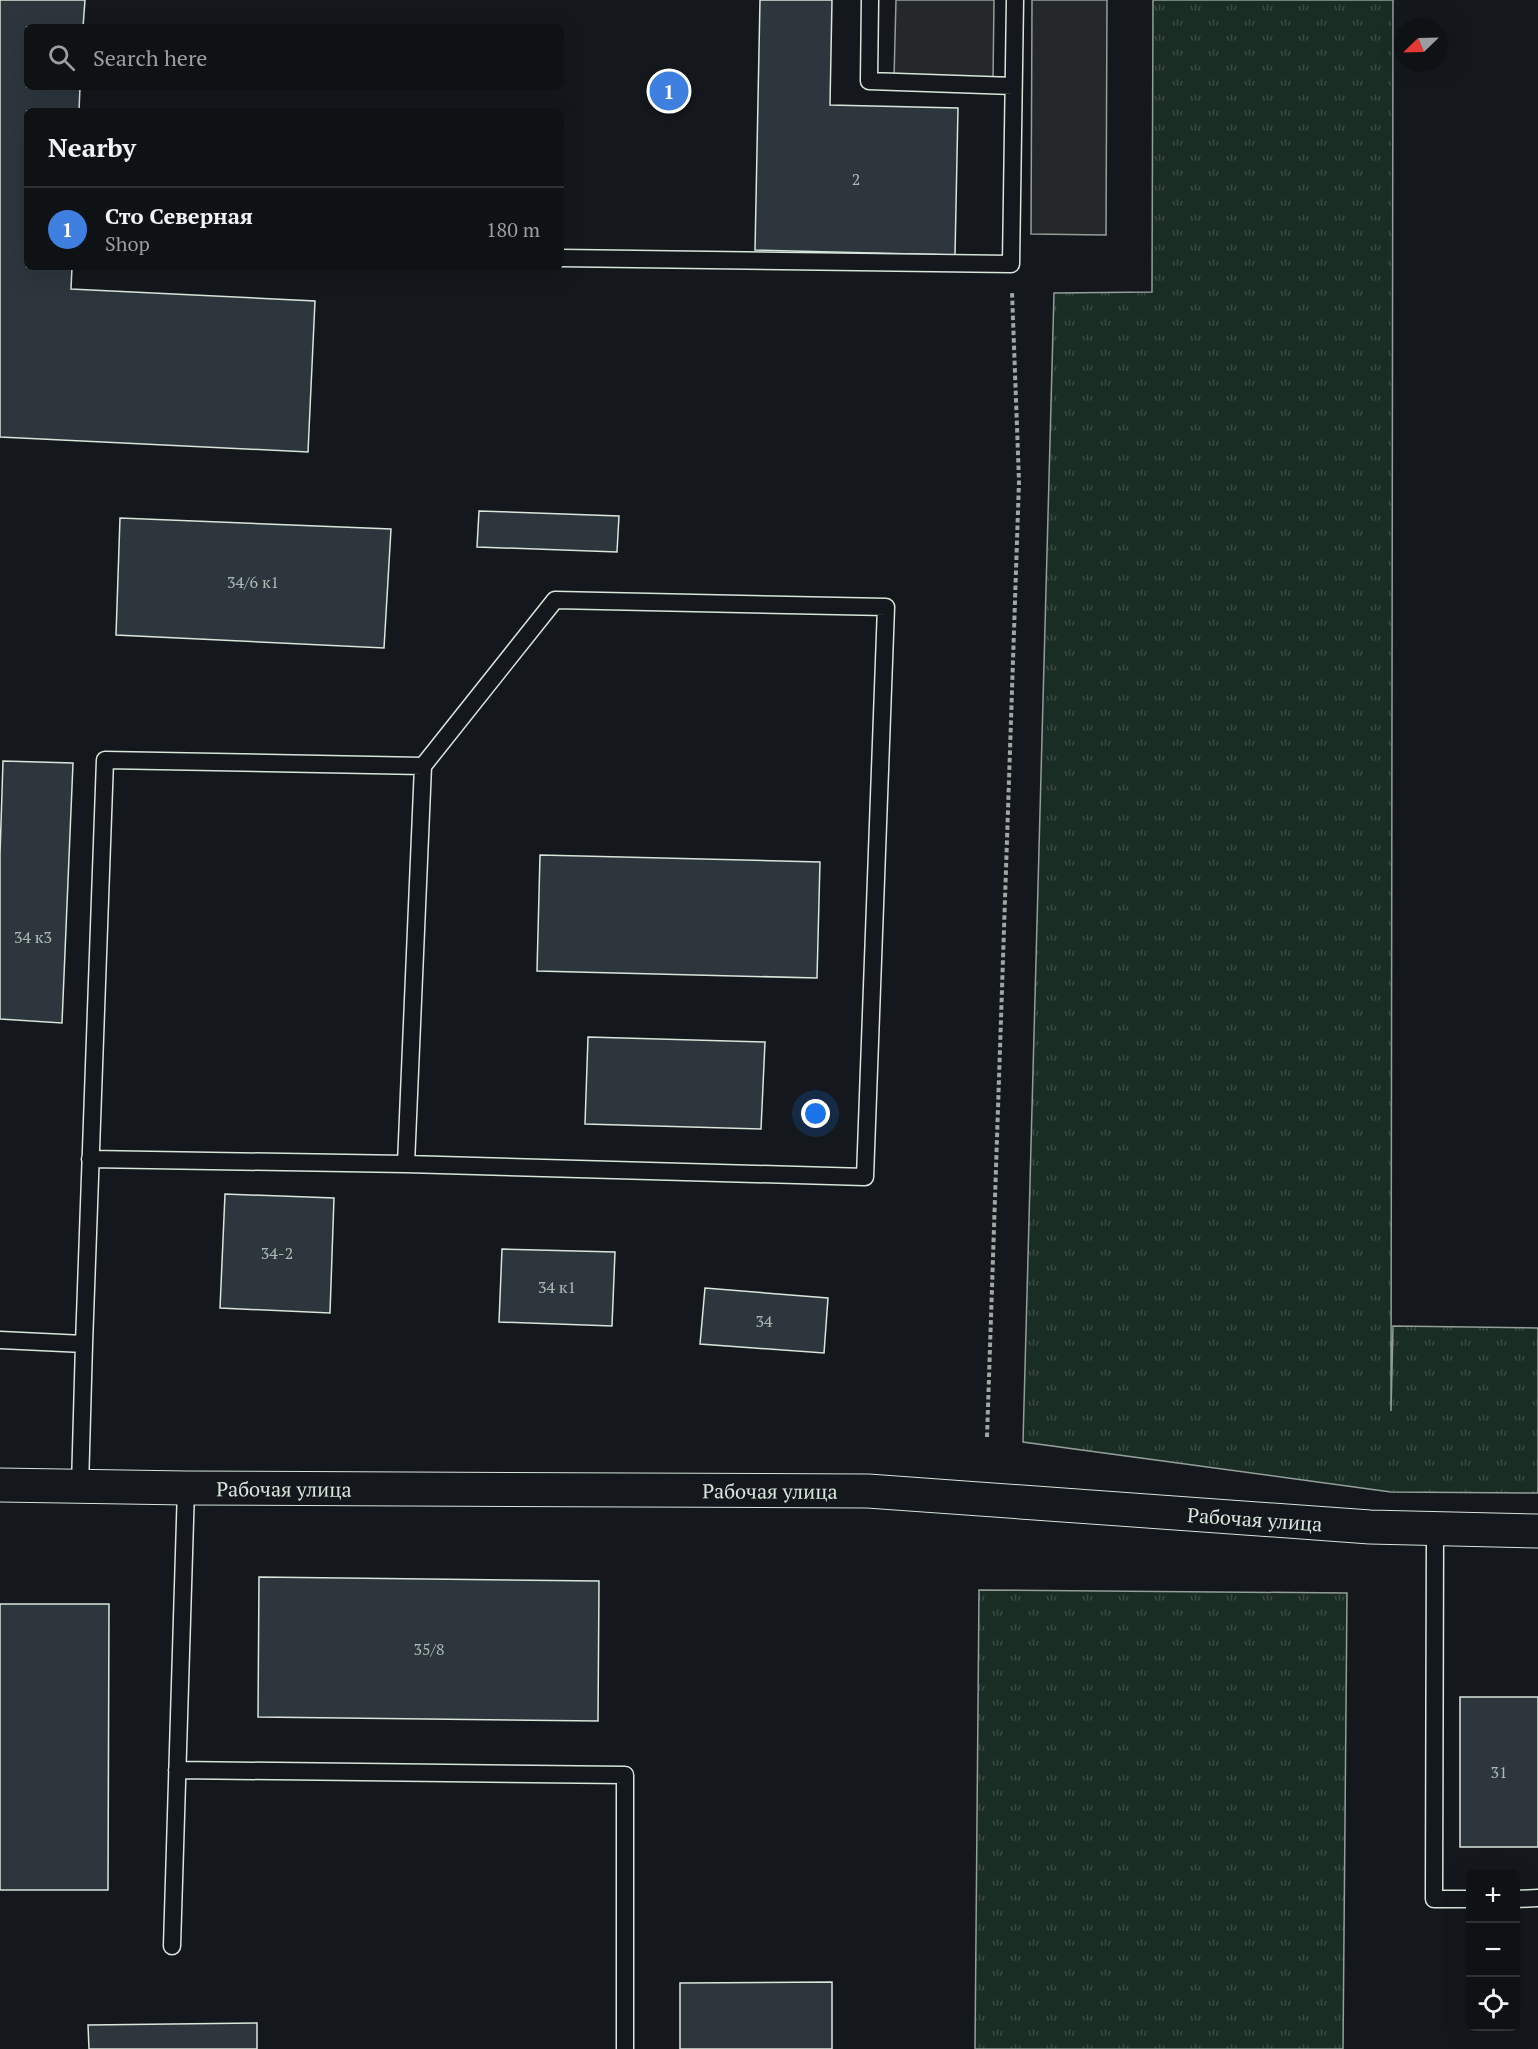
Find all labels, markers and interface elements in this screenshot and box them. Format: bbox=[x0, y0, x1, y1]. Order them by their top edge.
north arrow bbox=[1394, 18, 1448, 72]
search box bbox=[24, 24, 564, 90]
icon: search bbox=[45, 41, 78, 74]
text: Search here bbox=[93, 43, 207, 72]
pin: 1 bbox=[650, 68, 688, 113]
text: Nearby bbox=[48, 130, 136, 164]
house number: 2 bbox=[852, 168, 860, 190]
text: Сто Северная bbox=[105, 201, 253, 230]
text: 1 bbox=[62, 216, 73, 243]
text: 180 m bbox=[486, 216, 540, 243]
text: Shop bbox=[105, 230, 150, 257]
house number: 34/6 к1 bbox=[227, 571, 279, 593]
house number: 34 к3 bbox=[14, 926, 52, 948]
your location bbox=[801, 1099, 830, 1128]
house number: 34-2 bbox=[261, 1242, 293, 1264]
house number: 34 к1 bbox=[538, 1276, 576, 1298]
house number: 34 bbox=[755, 1310, 773, 1332]
street label: Рабочая улица bbox=[216, 1475, 352, 1502]
street label: Рабочая улица bbox=[702, 1477, 838, 1504]
street label: Рабочая улица bbox=[1186, 1500, 1324, 1537]
house number: 35/8 bbox=[413, 1638, 445, 1660]
house number: 31 bbox=[1490, 1761, 1508, 1783]
map controls bbox=[1466, 1869, 1520, 2031]
button: + bbox=[1466, 1869, 1520, 1923]
button: − bbox=[1466, 1923, 1520, 1977]
button: locate bbox=[1466, 1977, 1520, 2031]

